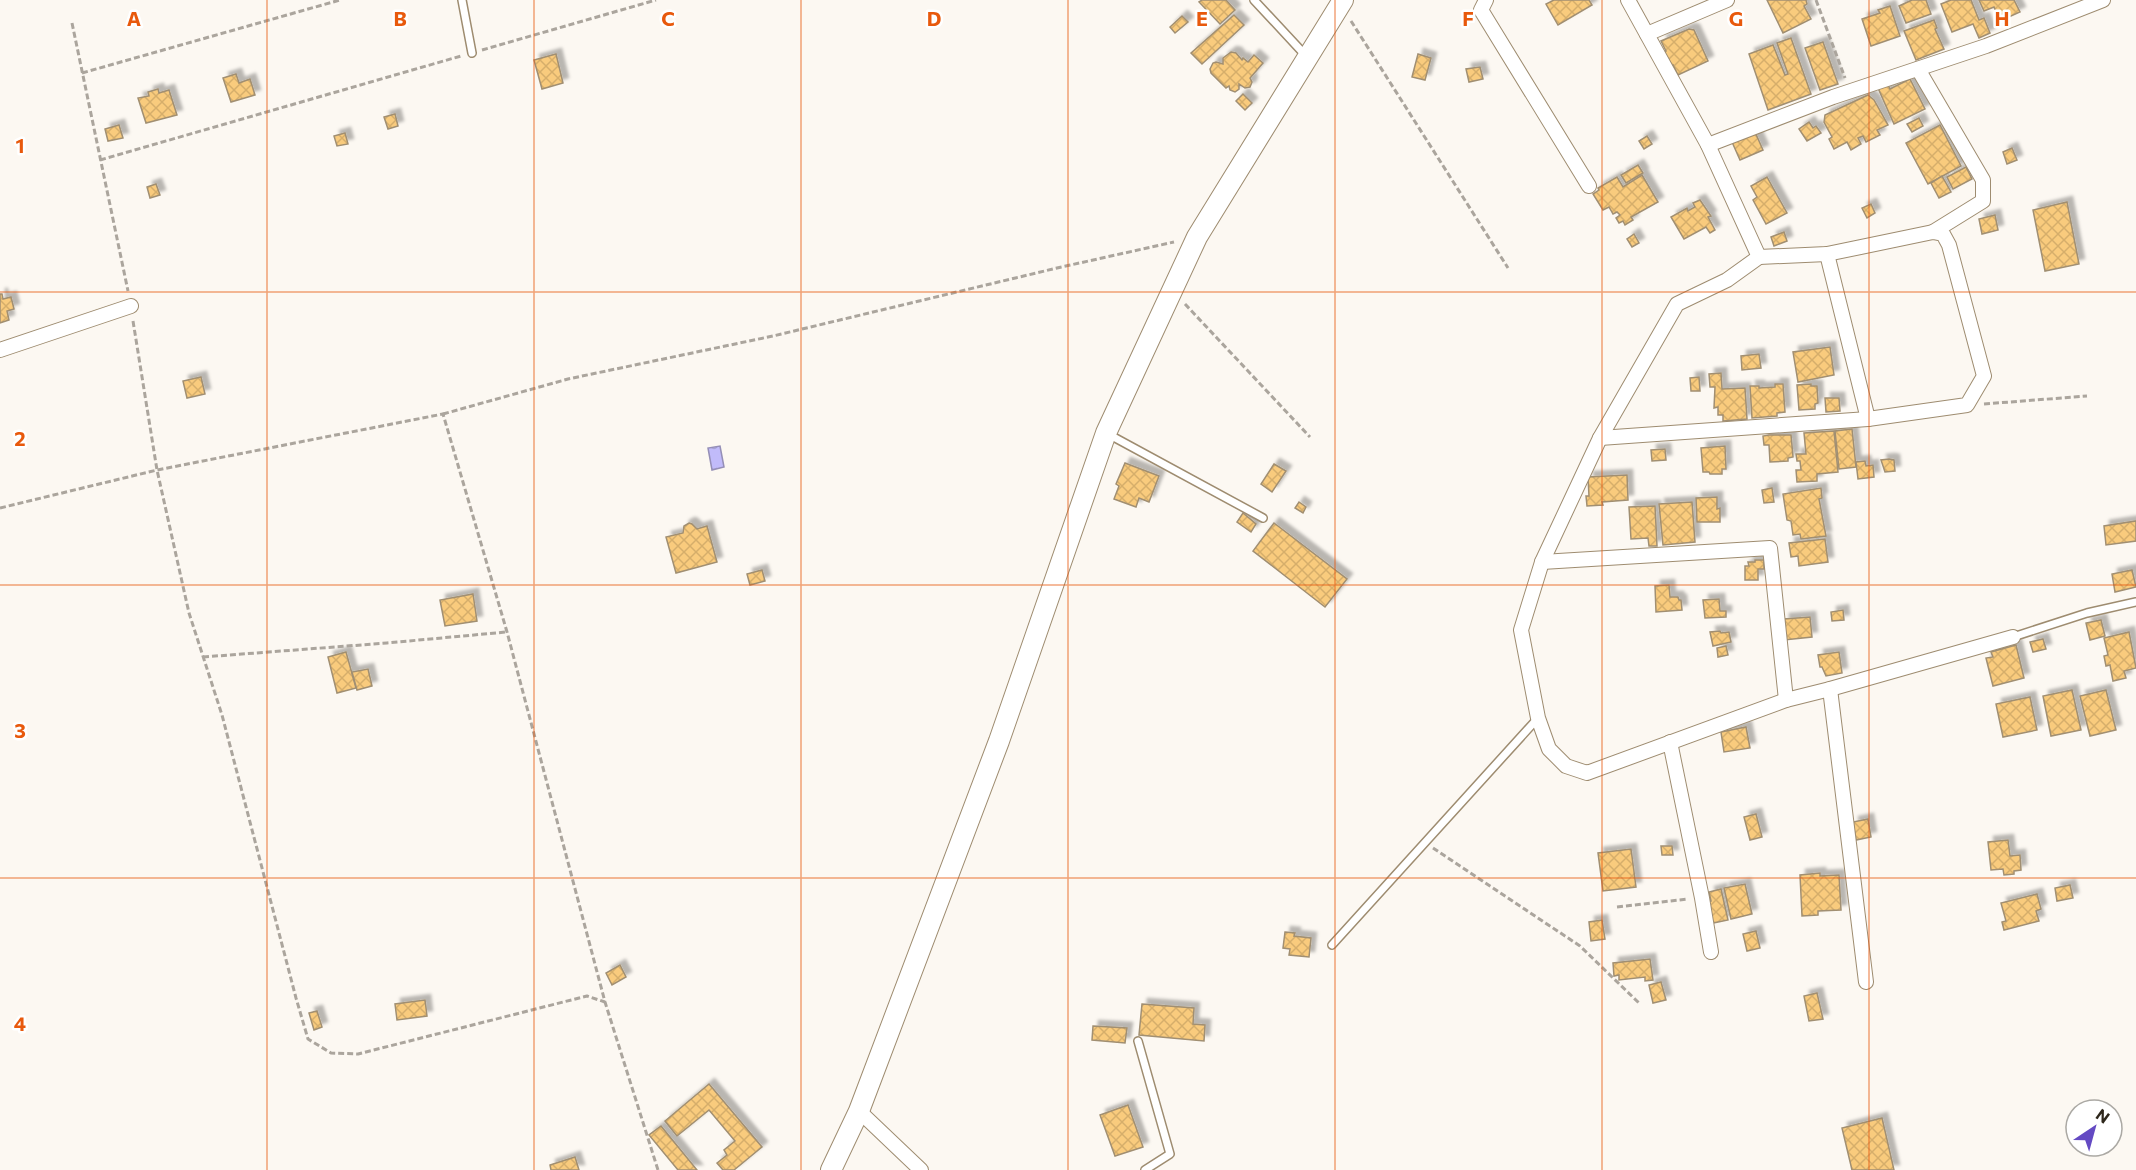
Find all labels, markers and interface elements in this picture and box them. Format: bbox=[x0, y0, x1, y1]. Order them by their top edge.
text: A bbox=[127, 6, 141, 30]
text: B bbox=[393, 6, 407, 30]
text: C bbox=[661, 6, 675, 30]
text: D bbox=[927, 6, 941, 30]
text: E bbox=[1196, 6, 1208, 30]
text: F bbox=[1462, 6, 1474, 30]
text: G bbox=[1729, 6, 1743, 30]
text: H bbox=[1995, 6, 2010, 30]
text: 1 bbox=[15, 133, 25, 157]
text: 2 bbox=[14, 426, 26, 450]
text: 3 bbox=[14, 718, 26, 742]
text: 4 bbox=[14, 1011, 26, 1035]
north arrow bbox=[2064, 1098, 2124, 1158]
text: N bbox=[2093, 1104, 2114, 1127]

